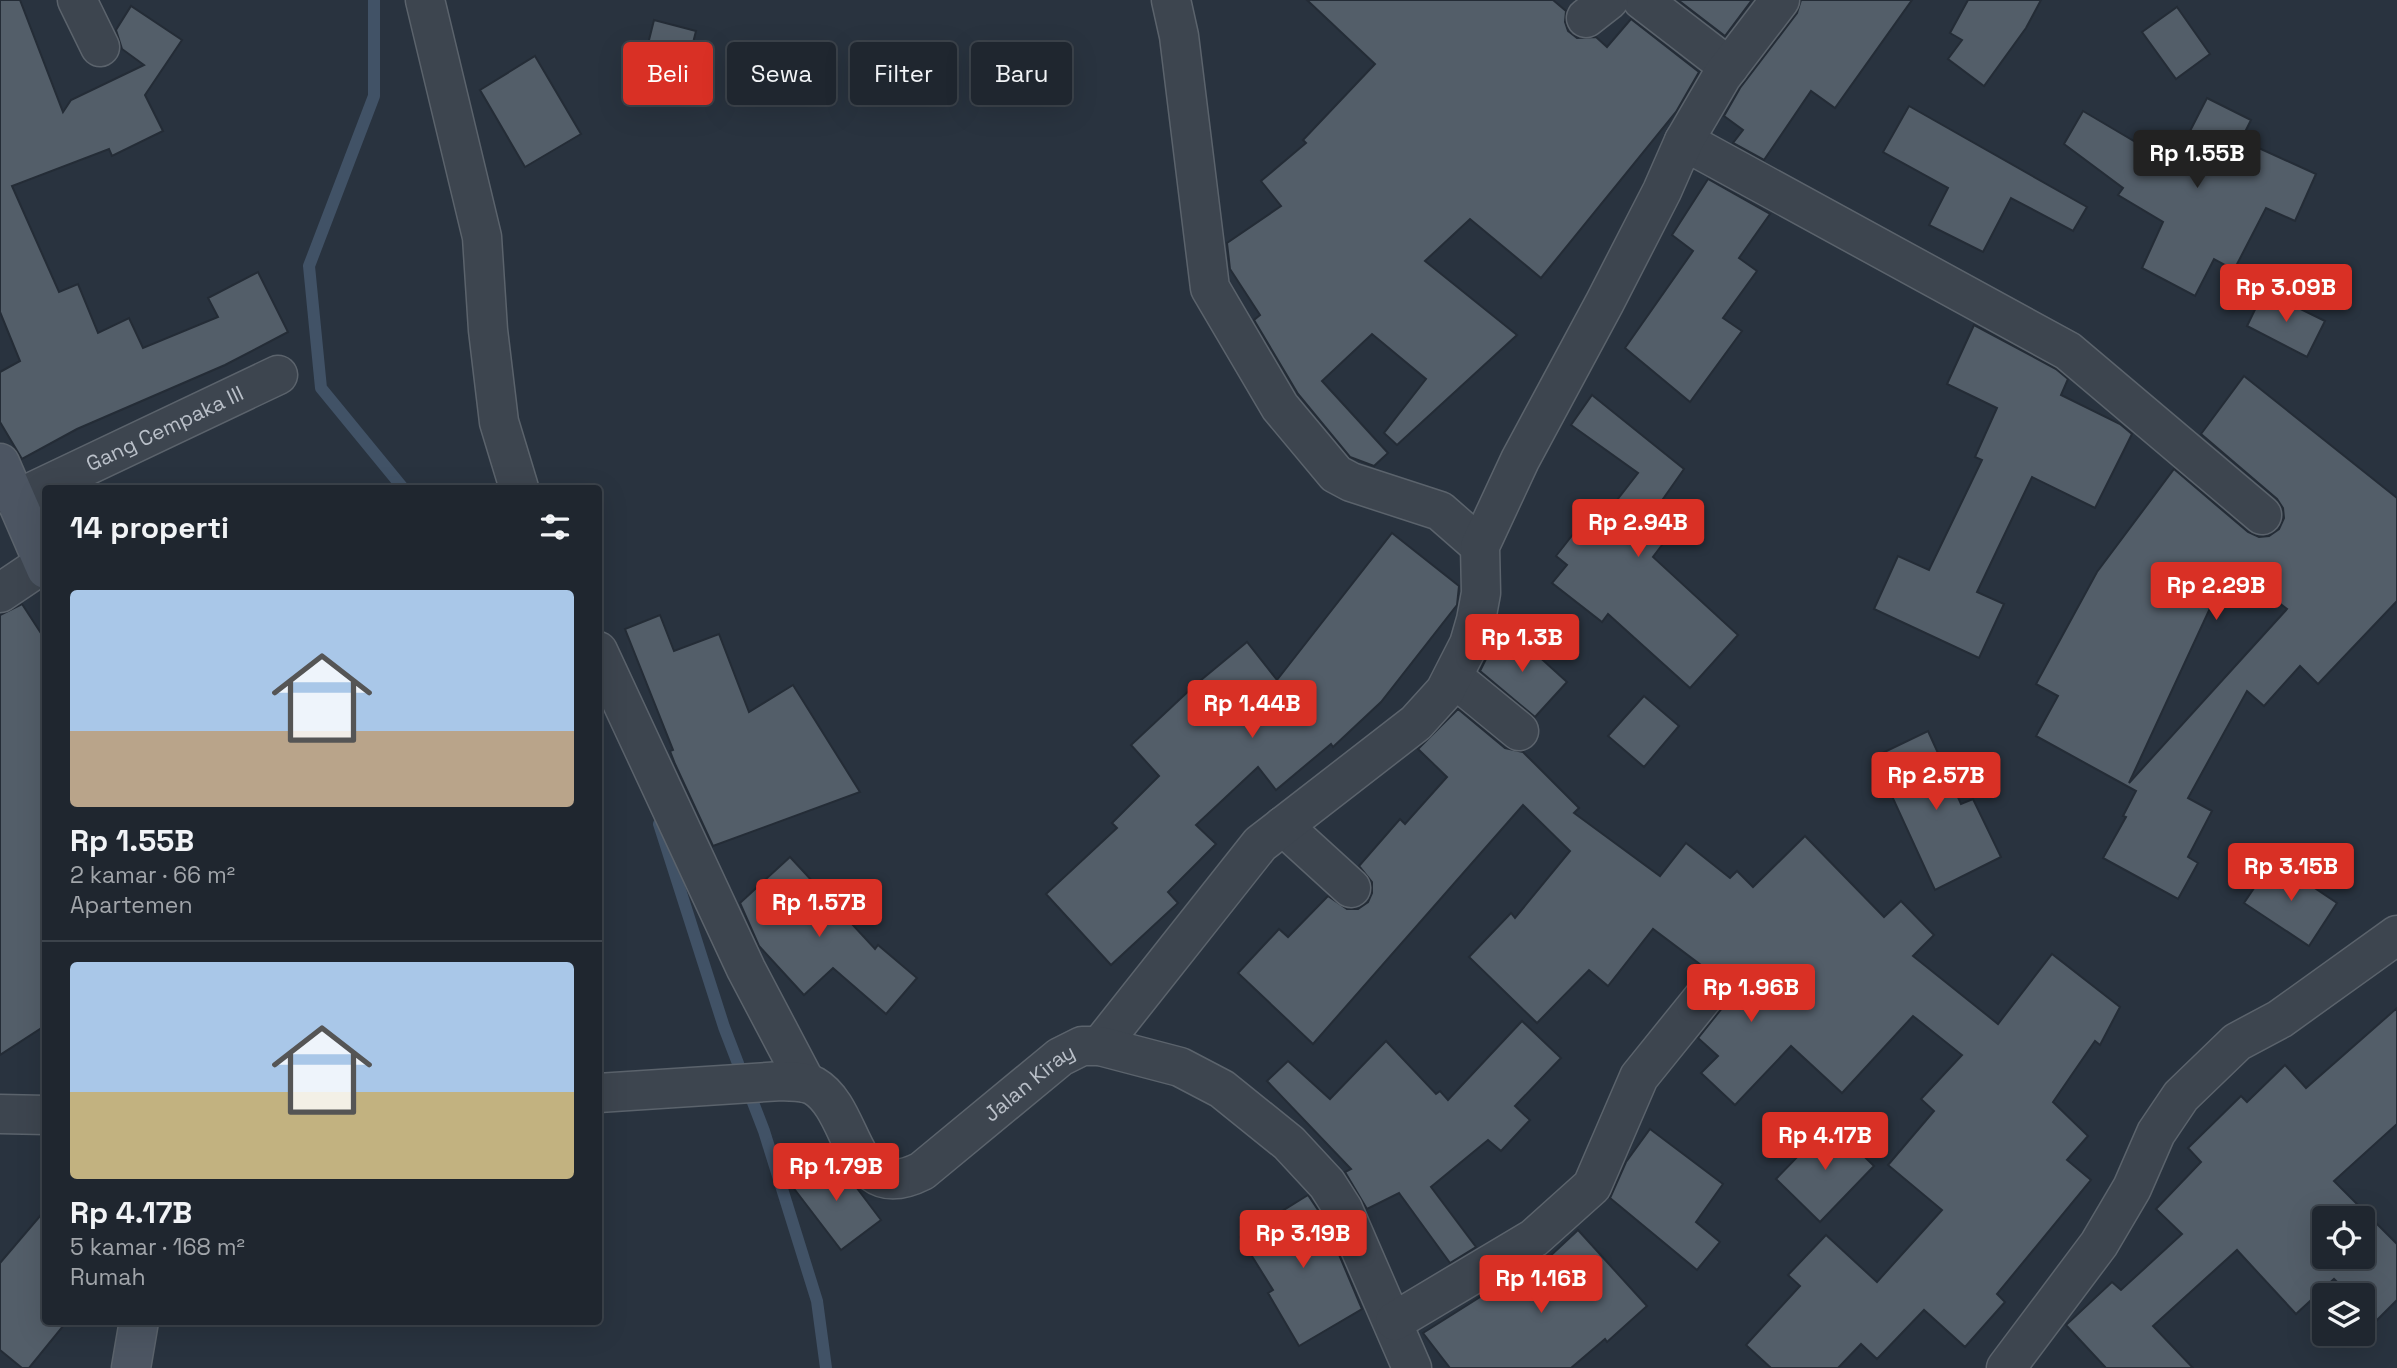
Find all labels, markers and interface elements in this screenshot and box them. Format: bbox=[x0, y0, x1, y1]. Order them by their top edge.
chip: Beli bbox=[623, 42, 713, 105]
chip: Sewa bbox=[727, 42, 836, 105]
chip: Filter bbox=[850, 42, 957, 105]
chip: Baru bbox=[971, 42, 1072, 105]
pin: Rp 1.55B bbox=[2125, 130, 2269, 190]
text: Rp 1.55B bbox=[2149, 138, 2245, 168]
pin: Rp 3.09B bbox=[2214, 264, 2358, 324]
text: Rp 3.09B bbox=[2236, 272, 2336, 302]
street label: Gang Cempaka III bbox=[82, 379, 248, 477]
pin: Rp 2.94B bbox=[1566, 500, 1710, 559]
text: Rp 2.94B bbox=[1588, 507, 1688, 537]
text: 14 properti bbox=[70, 508, 229, 547]
icon: filters bbox=[536, 508, 574, 546]
pin: Rp 2.29B bbox=[2144, 562, 2288, 622]
text: Rp 2.29B bbox=[2167, 570, 2265, 600]
pin: Rp 1.3B bbox=[1457, 614, 1587, 674]
text: Rp 1.3B bbox=[1481, 622, 1563, 652]
icon: home bbox=[259, 635, 385, 761]
pin: Rp 1.44B bbox=[1180, 680, 1324, 740]
text: Rp 1.44B bbox=[1204, 688, 1300, 718]
pin: Rp 2.57B bbox=[1864, 752, 2008, 812]
text: Rp 2.57B bbox=[1887, 760, 1985, 790]
text: Rp 1.55B bbox=[70, 821, 194, 860]
pin: Rp 3.15B bbox=[2219, 844, 2363, 903]
text: Rp 3.15B bbox=[2244, 851, 2338, 881]
text: 2 kamar · 66 m² bbox=[70, 860, 235, 890]
pin: Rp 1.57B bbox=[747, 880, 891, 939]
text: Rp 1.57B bbox=[772, 887, 866, 917]
text: Apartemen bbox=[70, 890, 192, 920]
pin: Rp 1.96B bbox=[1679, 964, 1823, 1024]
text: Rp 1.96B bbox=[1703, 972, 1799, 1002]
icon: home bbox=[259, 1007, 385, 1133]
street label: Jalan Kiray bbox=[978, 1038, 1079, 1127]
pin: Rp 4.17B bbox=[1753, 1112, 1897, 1172]
text: Rp 4.17B bbox=[1778, 1120, 1872, 1150]
pin: Rp 1.79B bbox=[764, 1144, 908, 1203]
text: Rp 1.79B bbox=[789, 1151, 883, 1181]
text: Rp 4.17B bbox=[70, 1193, 192, 1232]
map controls bbox=[2312, 1206, 2375, 1346]
button: locate bbox=[2312, 1206, 2375, 1269]
pin: Rp 3.19B bbox=[1231, 1210, 1375, 1270]
text: Rp 3.19B bbox=[1256, 1218, 1350, 1248]
text: 5 kamar · 168 m² bbox=[70, 1232, 245, 1262]
pin: Rp 1.16B bbox=[1469, 1256, 1613, 1315]
text: Rumah bbox=[70, 1262, 146, 1292]
text: Rp 1.16B bbox=[1496, 1263, 1587, 1293]
button: layers bbox=[2312, 1283, 2375, 1346]

